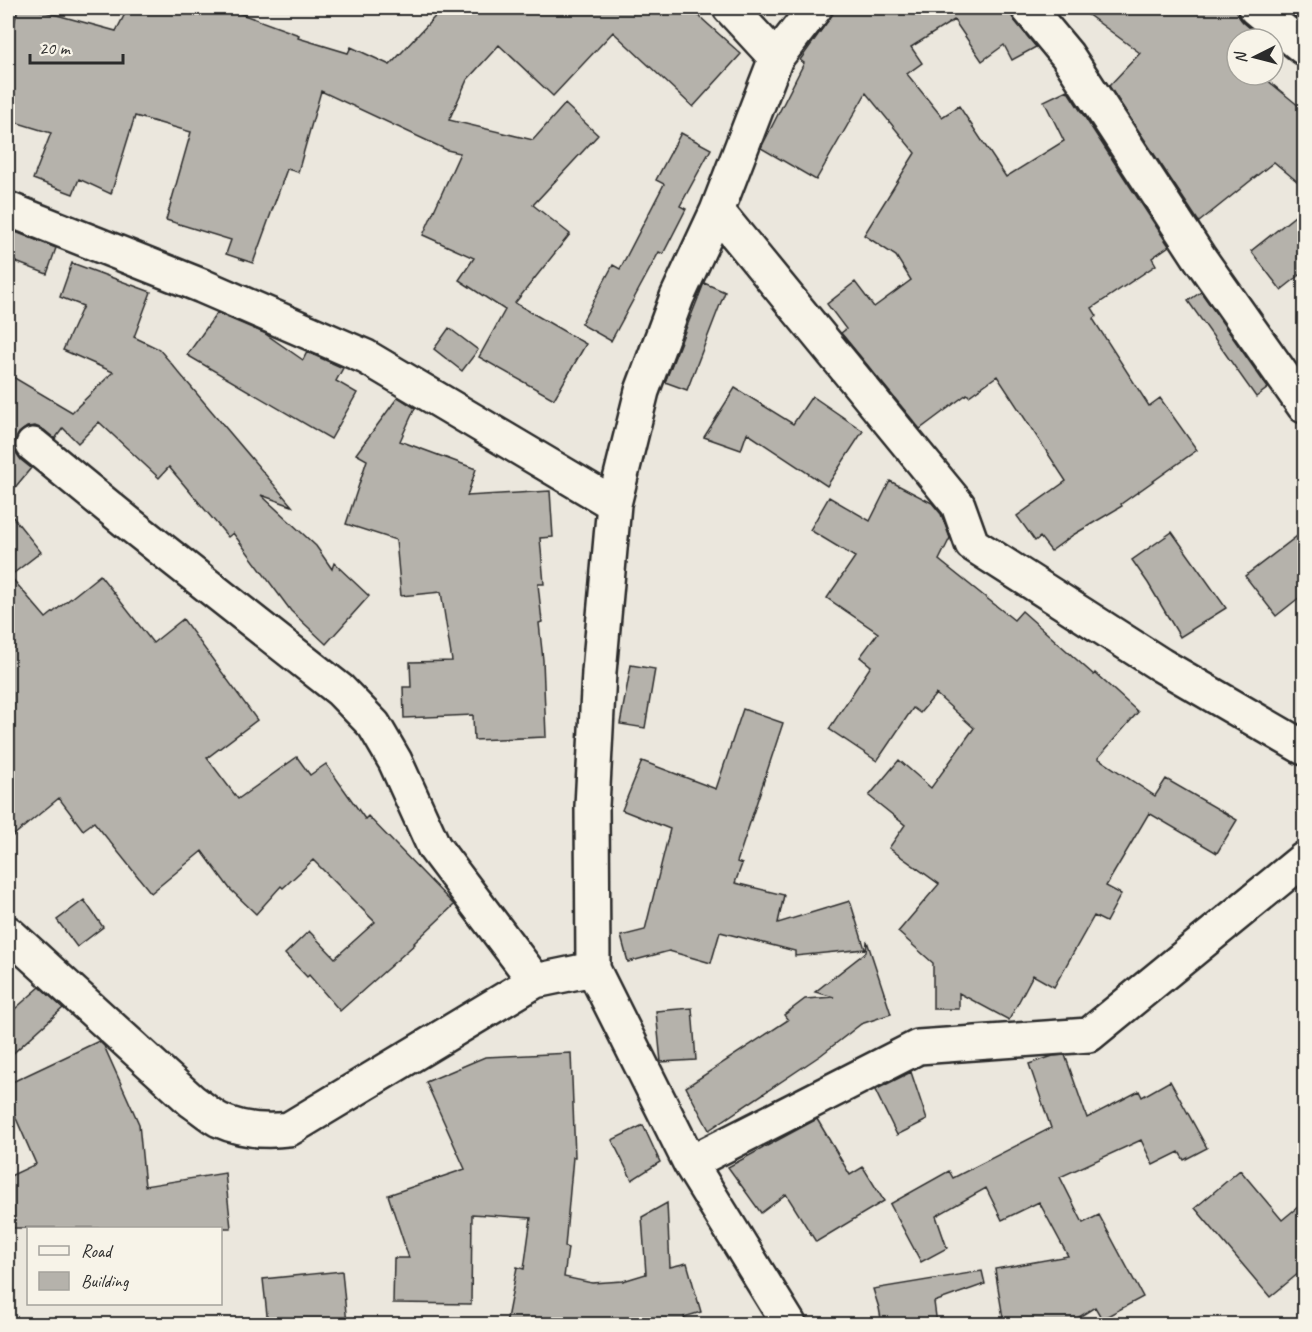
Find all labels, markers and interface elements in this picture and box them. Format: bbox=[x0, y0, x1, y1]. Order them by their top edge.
scale bar bbox=[30, 27, 123, 65]
north arrow bbox=[1225, 27, 1285, 87]
text: 20 m bbox=[39, 37, 72, 59]
text: N bbox=[1230, 49, 1252, 64]
legend bbox=[27, 1227, 222, 1305]
text: Road bbox=[81, 1240, 114, 1262]
text: Building bbox=[81, 1270, 130, 1292]

